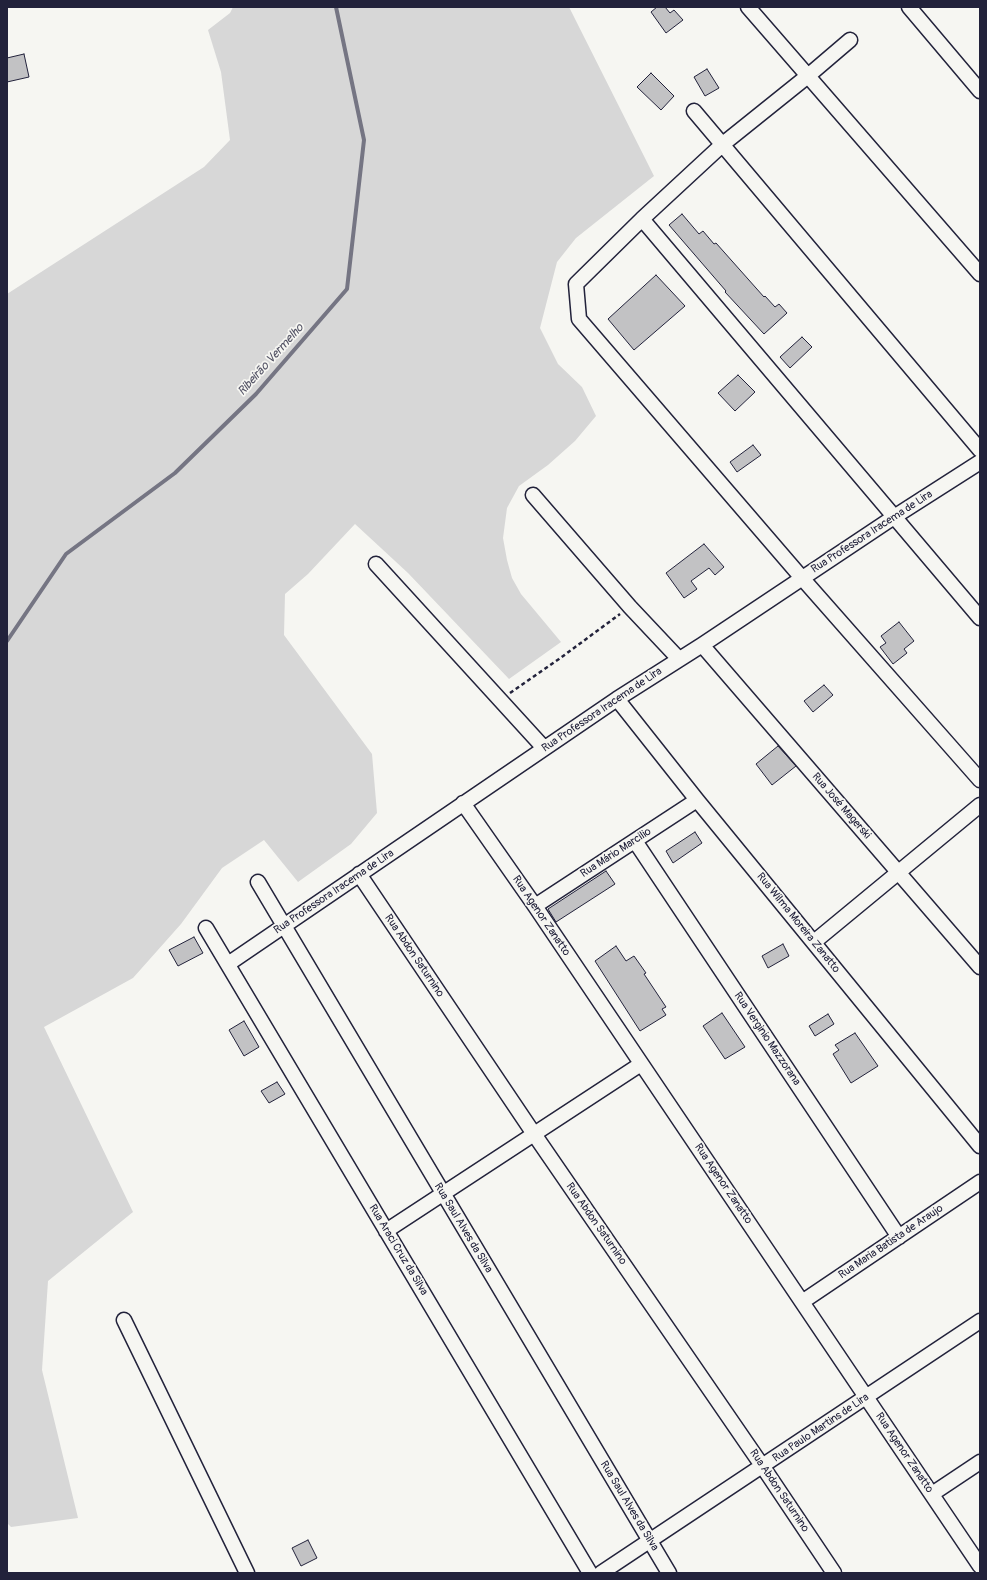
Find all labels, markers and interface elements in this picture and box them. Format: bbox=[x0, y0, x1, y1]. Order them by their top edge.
water label: Ribeirão Vermelho bbox=[235, 321, 307, 399]
street label: Rua Professora Iracema de Lira bbox=[809, 488, 935, 576]
street label: Rua Professora Iracema de Lira bbox=[539, 665, 665, 755]
street label: Rua José Magerski bbox=[809, 770, 873, 842]
street label: Rua Mário Marcilio bbox=[578, 825, 654, 881]
street label: Rua Professora Iracema de Lira bbox=[271, 847, 397, 937]
street label: Rua Wilma Moreira Zanatto bbox=[754, 870, 842, 976]
street label: Rua Agenor Zanatto bbox=[509, 873, 573, 959]
street label: Rua Abdon Saturnino bbox=[381, 912, 447, 1000]
street label: Rua Verginio Mazzorana bbox=[731, 990, 803, 1088]
street label: Rua Agenor Zanatto bbox=[691, 1141, 755, 1227]
street label: Rua Abdon Saturnino bbox=[563, 1180, 629, 1268]
street label: Rua Saul Alves da Silva bbox=[431, 1181, 495, 1275]
street label: Rua Araci Cruz da Silva bbox=[366, 1202, 430, 1298]
street label: Rua Maria Batista de Araujo bbox=[836, 1202, 946, 1282]
street label: Rua Paulo Martins de Lira bbox=[770, 1391, 872, 1465]
street label: Rua Agenor Zanatto bbox=[872, 1410, 936, 1496]
street label: Rua Abdon Saturnino bbox=[746, 1447, 812, 1535]
street label: Rua Saul Alves da Silva bbox=[597, 1459, 661, 1553]

